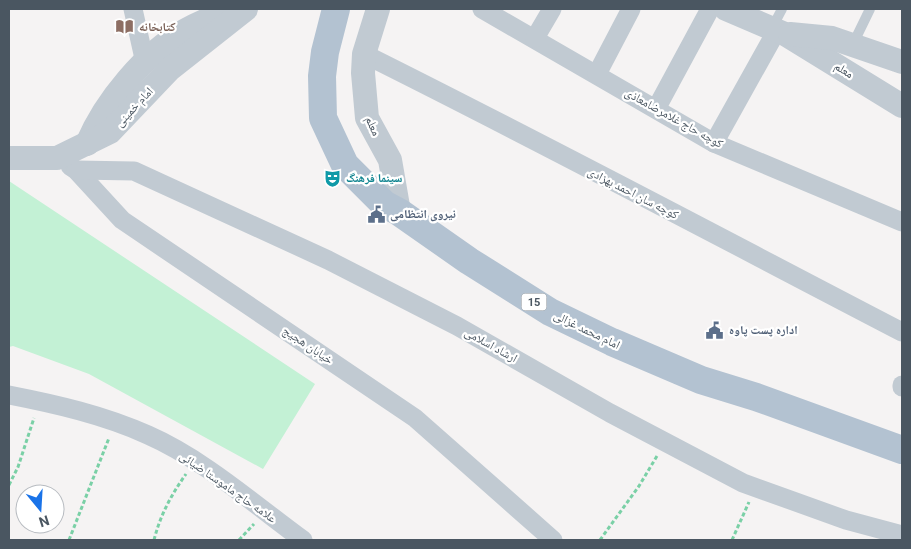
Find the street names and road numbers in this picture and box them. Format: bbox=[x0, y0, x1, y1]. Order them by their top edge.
street label: معلم bbox=[831, 59, 856, 82]
street label: امام خمینی bbox=[112, 84, 157, 130]
street label: کوچه حاج غلامرضامعاذی bbox=[623, 85, 725, 151]
street label: معلم bbox=[362, 114, 383, 138]
street label: کوچه سان احمد بهزادی bbox=[585, 164, 681, 222]
road number: 15 bbox=[522, 294, 546, 310]
street label: امام محمد غزالی bbox=[551, 308, 622, 353]
street label: خیابان هجیج bbox=[280, 323, 336, 367]
street label: ارشاد اسلامی bbox=[462, 325, 520, 365]
street label: علامه حاج ماموستا ضیائی bbox=[177, 448, 279, 526]

